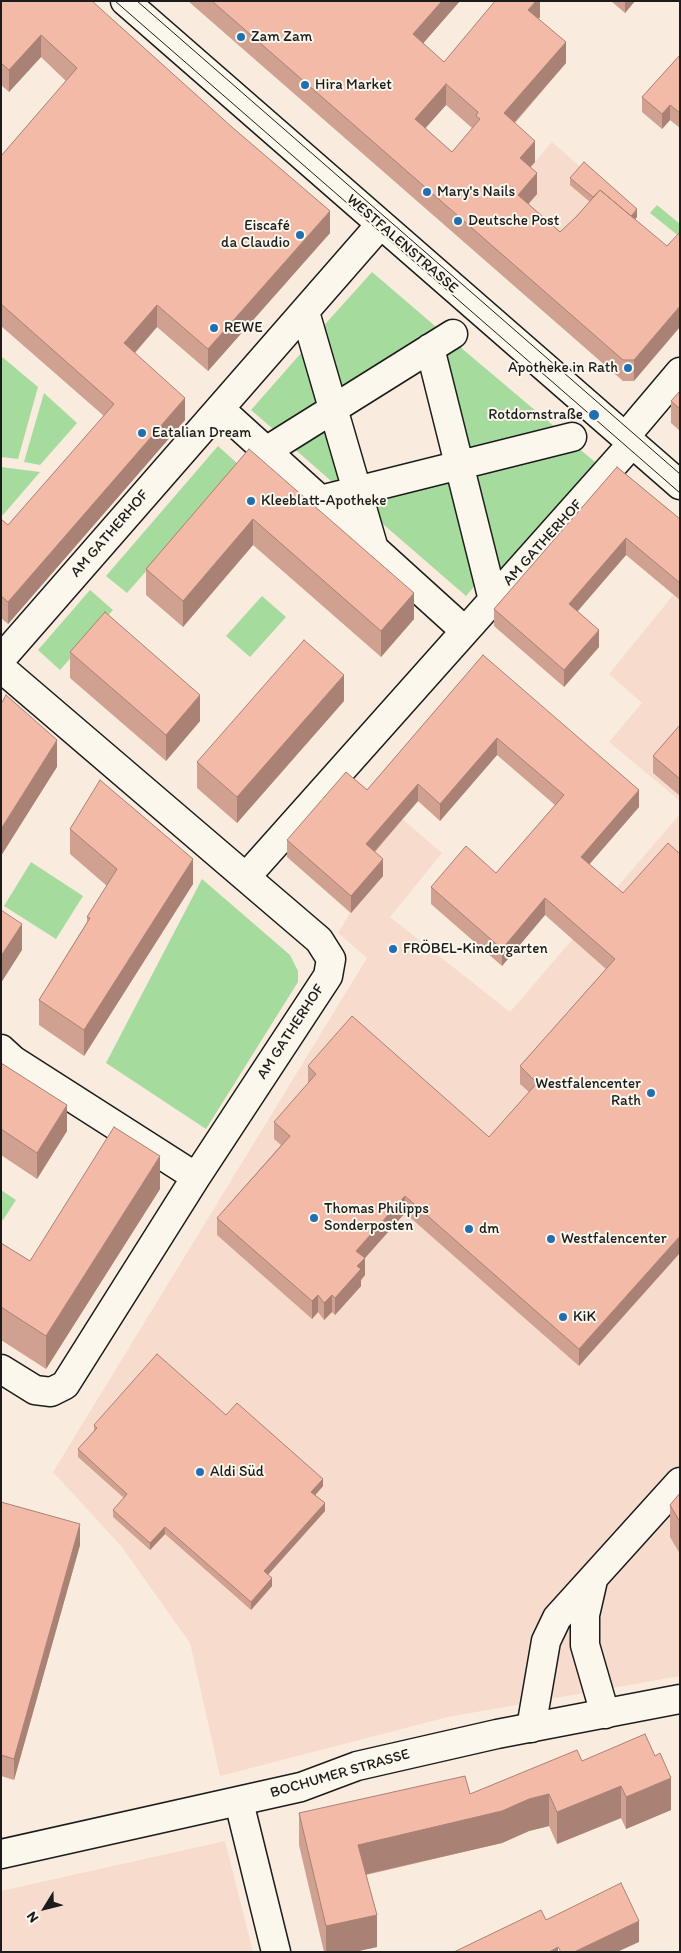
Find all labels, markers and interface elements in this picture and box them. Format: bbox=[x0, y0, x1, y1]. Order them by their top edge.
place label: Zam Zam bbox=[251, 28, 312, 46]
marker: Zam Zam bbox=[235, 31, 247, 43]
place label: Hira Market bbox=[315, 76, 392, 94]
marker: Hira Market bbox=[299, 79, 311, 91]
place label: Mary's Nails bbox=[437, 183, 515, 201]
marker: Mary's Nails bbox=[421, 186, 433, 198]
street label: WESTFALENSTRASSE bbox=[342, 191, 462, 297]
place label: Deutsche Post bbox=[468, 212, 559, 230]
marker: Deutsche Post bbox=[452, 215, 464, 227]
place label: Eiscafé da Claudio bbox=[221, 217, 290, 252]
marker: Eiscafé da Claudio bbox=[294, 229, 306, 241]
place label: REWE bbox=[224, 319, 263, 337]
marker: REWE bbox=[208, 322, 220, 334]
place label: Apotheke in Rath bbox=[508, 359, 618, 377]
marker: Apotheke in Rath bbox=[622, 362, 634, 374]
place label: Rotdornstraße bbox=[488, 406, 583, 424]
marker: Rotdornstraße bbox=[587, 408, 601, 422]
place label: Eatalian Dream bbox=[152, 424, 251, 442]
marker: Eatalian Dream bbox=[136, 427, 148, 439]
street label: AM GATHERHOF bbox=[67, 487, 153, 581]
place label: Kleeblatt-Apotheke bbox=[261, 492, 387, 510]
marker: Kleeblatt-Apotheke bbox=[245, 495, 257, 507]
street label: AM GATHERHOF bbox=[500, 496, 586, 590]
place label: FRÖBEL-Kindergarten bbox=[403, 940, 548, 958]
marker: FRÖBEL-Kindergarten bbox=[387, 943, 399, 955]
street label: AM GATHERHOF bbox=[254, 981, 328, 1083]
place label: Westfalencenter Rath bbox=[535, 1075, 641, 1110]
marker: Westfalencenter Rath bbox=[645, 1087, 657, 1099]
place label: Thomas Philipps Sonderposten bbox=[324, 1200, 429, 1235]
marker: Thomas Philipps Sonderposten bbox=[308, 1212, 320, 1224]
place label: dm bbox=[479, 1220, 499, 1238]
marker: dm bbox=[463, 1223, 475, 1235]
place label: Westfalencenter bbox=[561, 1230, 667, 1248]
marker: Westfalencenter bbox=[545, 1233, 557, 1245]
place label: KiK bbox=[573, 1308, 596, 1326]
marker: KiK bbox=[557, 1311, 569, 1323]
place label: Aldi Süd bbox=[210, 1463, 264, 1481]
marker: Aldi Süd bbox=[194, 1466, 206, 1478]
street label: BOCHUMER STRASSE bbox=[268, 1745, 412, 1803]
north arrow bbox=[20, 1883, 70, 1933]
text: N bbox=[23, 1908, 42, 1926]

